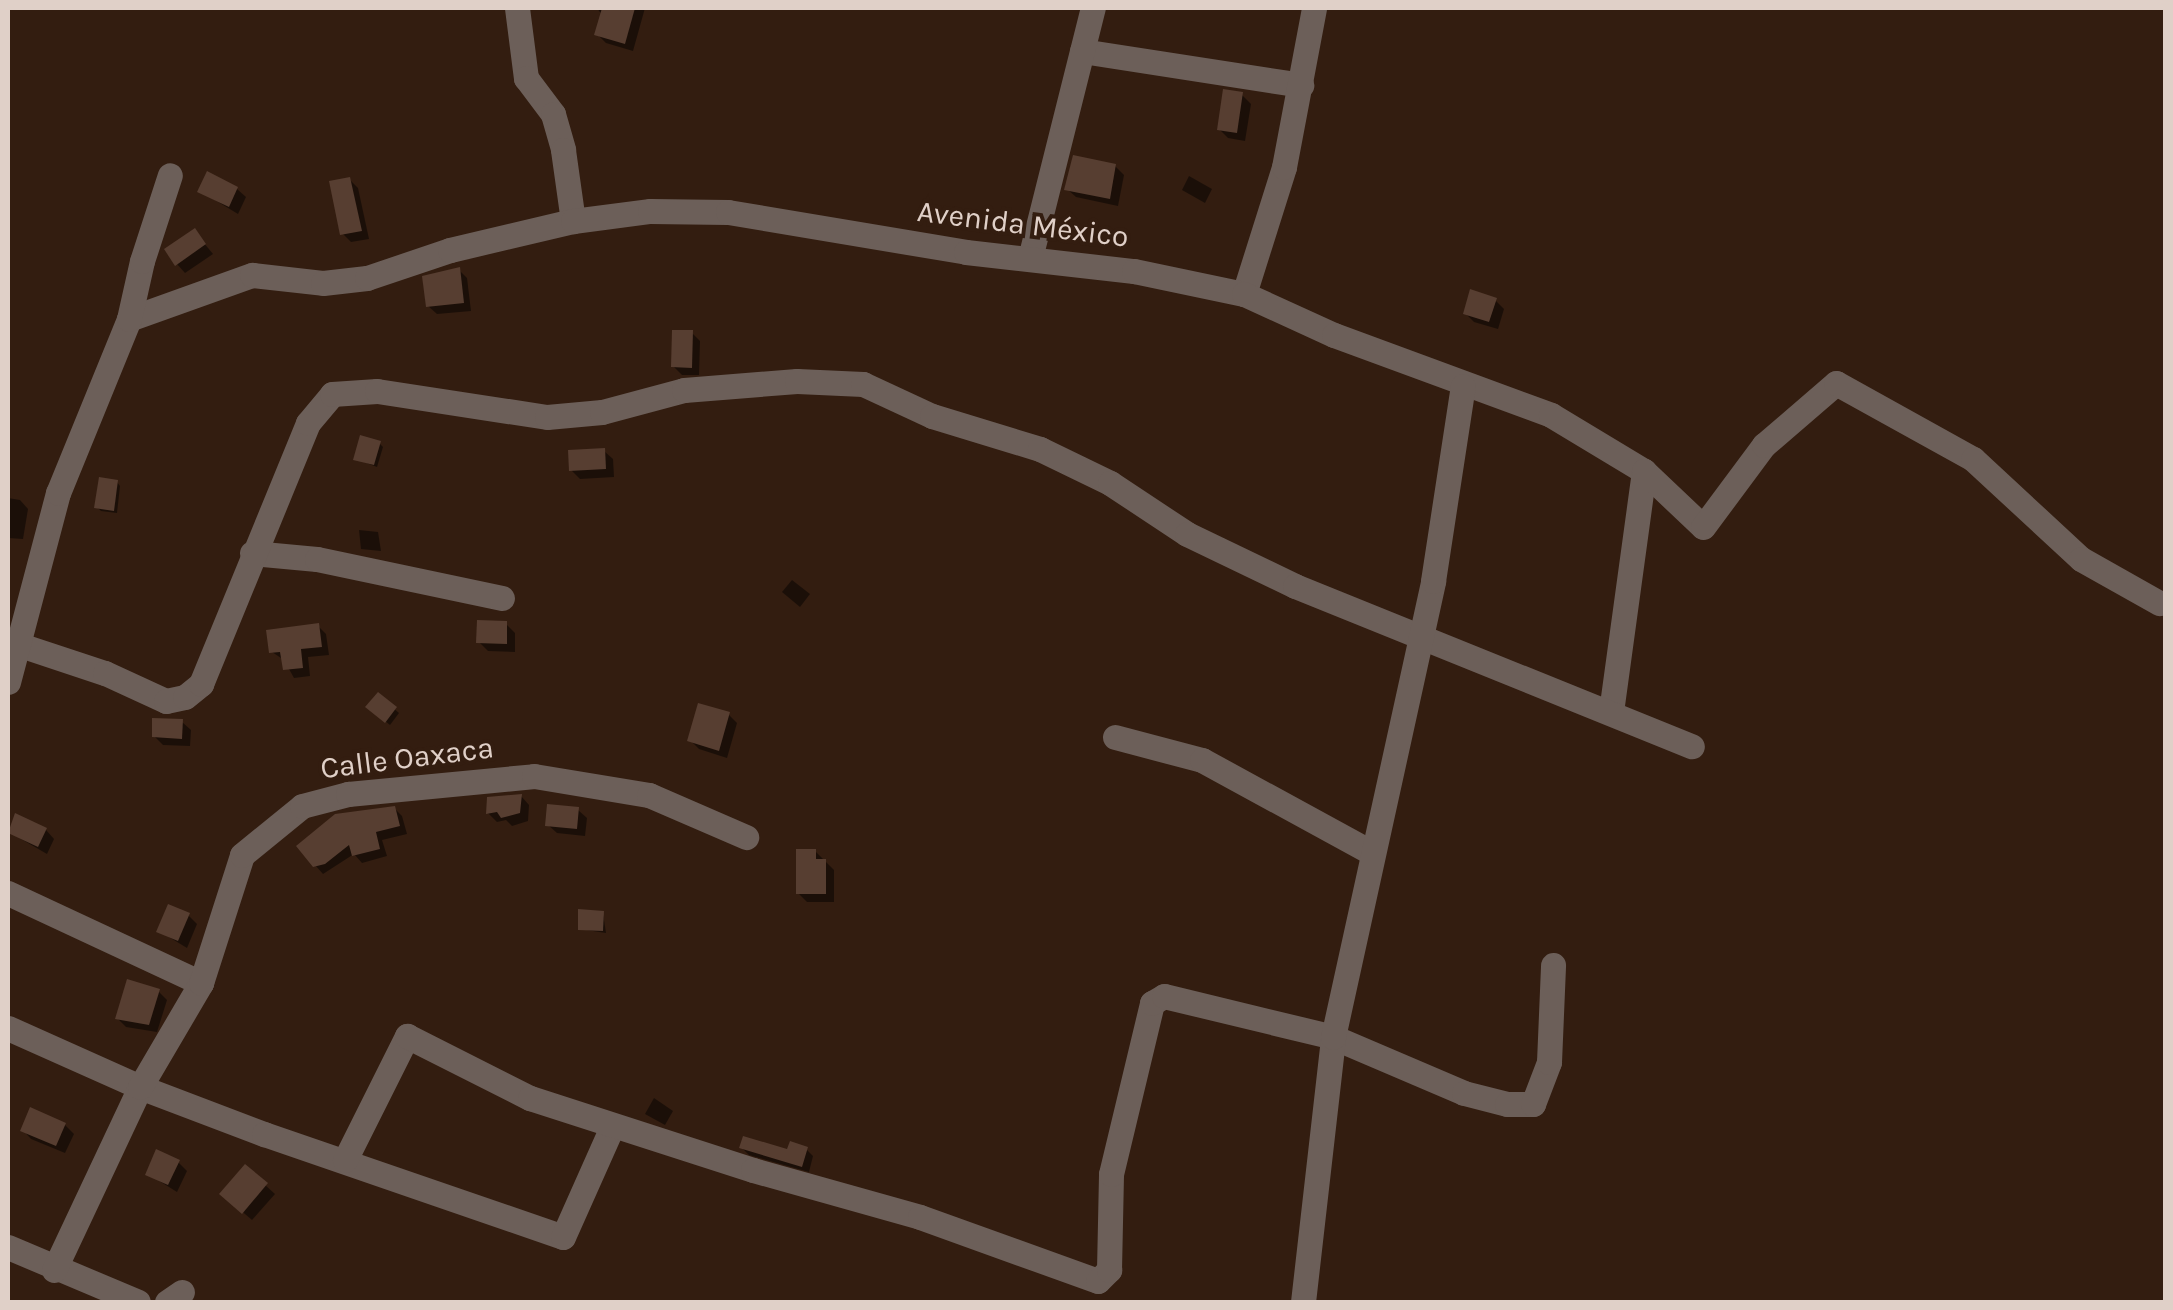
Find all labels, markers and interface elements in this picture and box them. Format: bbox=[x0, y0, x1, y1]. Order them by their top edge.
street label: Avenida México bbox=[915, 193, 1131, 255]
street label: Calle Oaxaca bbox=[318, 730, 496, 786]

